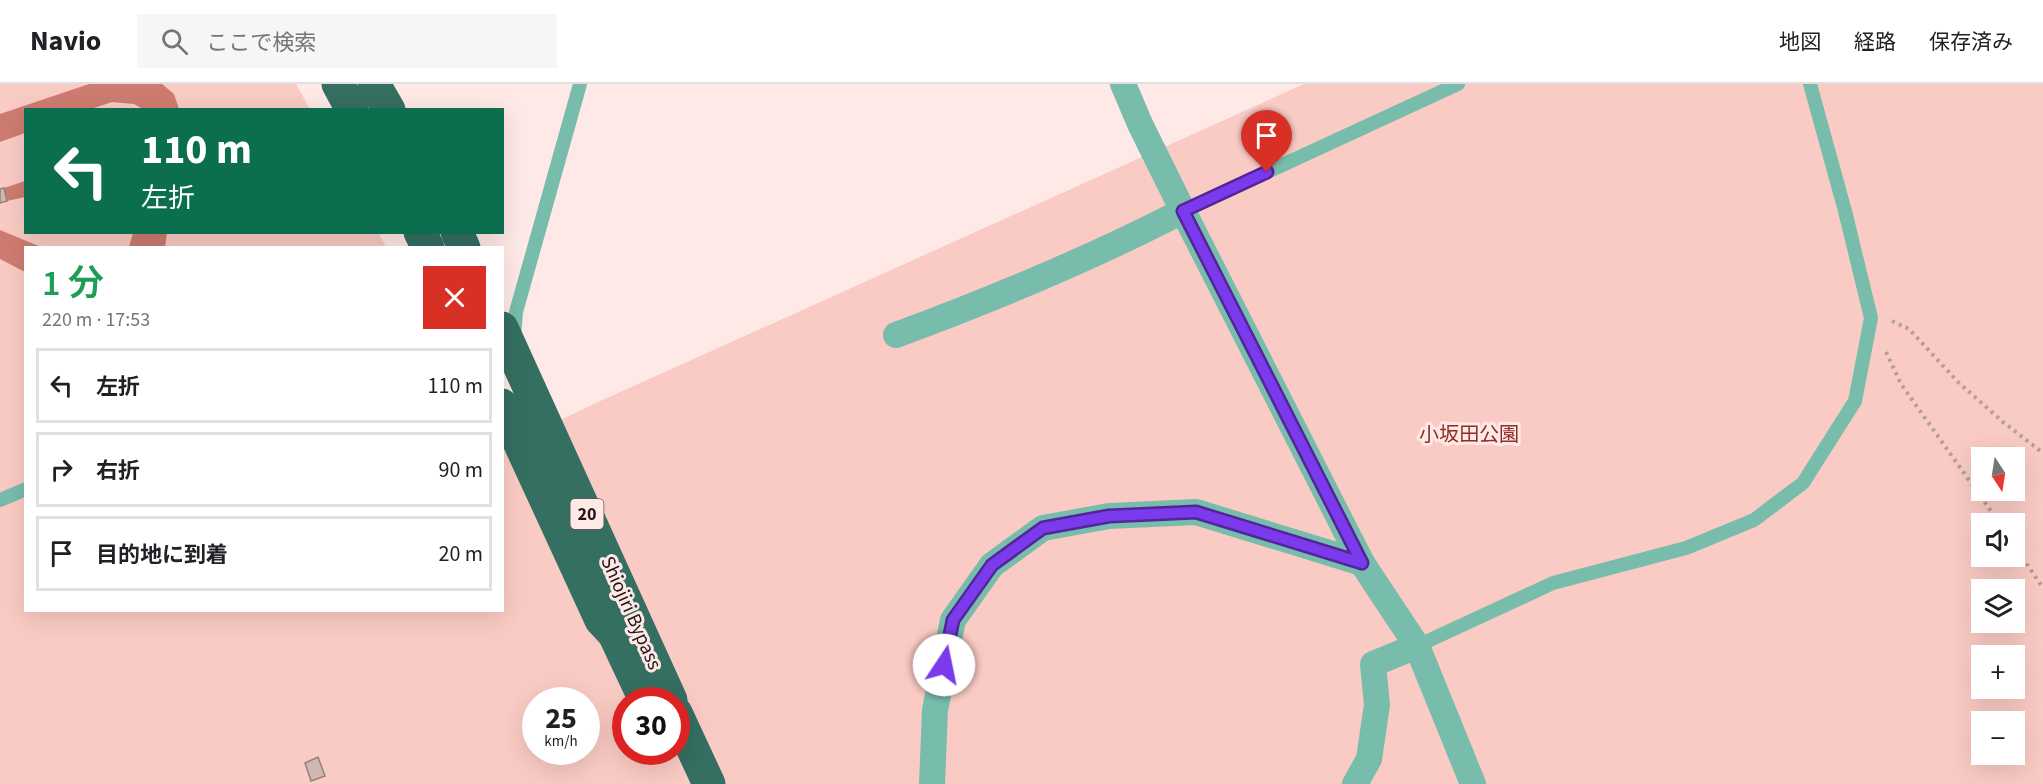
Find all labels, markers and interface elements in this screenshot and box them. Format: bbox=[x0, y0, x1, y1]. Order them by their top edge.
search box bbox=[137, 14, 557, 68]
text: Navio bbox=[30, 21, 101, 61]
icon: search bbox=[158, 25, 191, 58]
text: ここで検索 bbox=[206, 27, 316, 59]
text: 地図 bbox=[1779, 27, 1821, 57]
text: 経路 bbox=[1854, 27, 1896, 57]
text: 保存済み bbox=[1929, 27, 2013, 57]
pin bbox=[1241, 110, 1292, 172]
icon: arrive bbox=[1250, 119, 1283, 152]
text: 110 m bbox=[141, 120, 252, 180]
icon: left bbox=[42, 132, 120, 210]
text: 左折 bbox=[141, 179, 195, 218]
text: 1 分 bbox=[42, 258, 104, 309]
button: close bbox=[423, 266, 486, 329]
text: 220 m · 17:53 bbox=[42, 306, 150, 334]
icon: left bbox=[45, 369, 78, 402]
text: 110 m bbox=[428, 370, 483, 402]
text: 左折 bbox=[96, 371, 140, 403]
park label: 小坂田公園 bbox=[1419, 421, 1519, 449]
north arrow bbox=[1971, 447, 2025, 501]
map controls bbox=[1971, 447, 2025, 765]
icon: right bbox=[45, 453, 78, 486]
text: 90 m bbox=[438, 454, 483, 486]
text: 右折 bbox=[96, 455, 140, 487]
road number: 20 bbox=[570, 499, 604, 529]
button: sound bbox=[1971, 513, 2025, 567]
icon: arrive bbox=[45, 537, 78, 570]
text: 20 m bbox=[438, 538, 483, 570]
text: 目的地に到着 bbox=[96, 539, 228, 571]
street label: Shiojiri Bypass bbox=[593, 552, 669, 674]
button: layers bbox=[1971, 579, 2025, 633]
position arrow bbox=[912, 633, 976, 697]
button: + bbox=[1971, 645, 2025, 699]
speed limit sign: 30 bbox=[612, 687, 690, 765]
text: 25 bbox=[545, 697, 577, 740]
button: − bbox=[1971, 711, 2025, 765]
text: km/h bbox=[544, 731, 578, 752]

